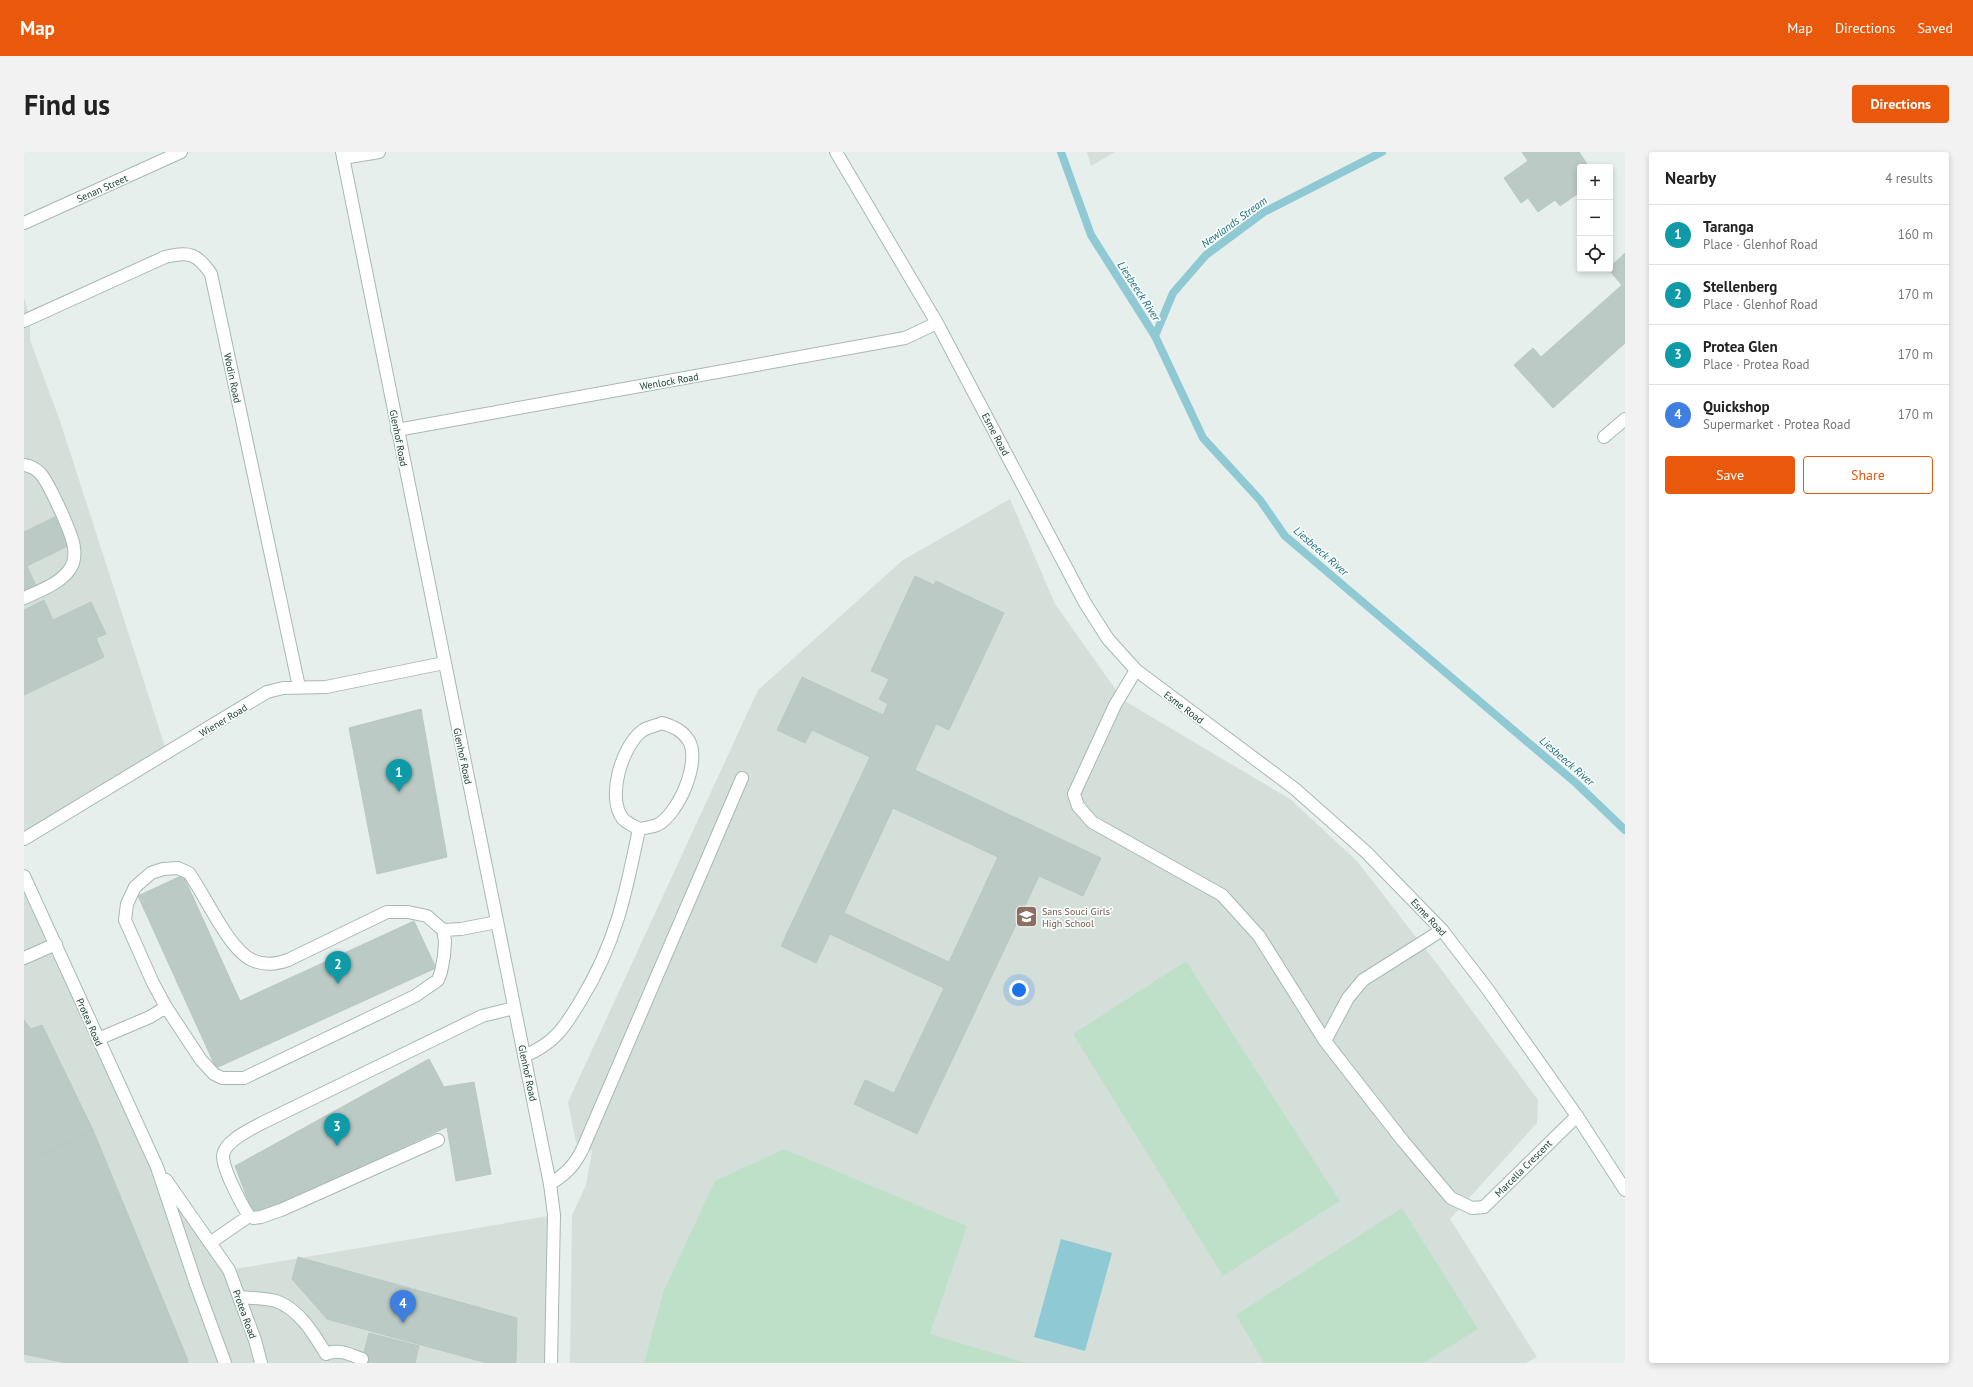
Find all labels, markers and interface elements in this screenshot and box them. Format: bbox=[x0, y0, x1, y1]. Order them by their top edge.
text: Map bbox=[20, 16, 55, 40]
text: Map bbox=[1787, 19, 1813, 37]
text: Directions bbox=[1835, 19, 1895, 37]
text: Saved bbox=[1917, 19, 1953, 37]
button: Directions bbox=[1852, 85, 1949, 123]
text: Find us bbox=[24, 86, 110, 123]
map controls bbox=[1577, 164, 1613, 272]
button: + bbox=[1577, 164, 1613, 200]
text: Nearby bbox=[1665, 167, 1716, 189]
text: 4 results bbox=[1885, 170, 1933, 187]
street label: Senan Street bbox=[75, 171, 130, 205]
water label: Newlands Stream bbox=[1198, 193, 1270, 251]
button: − bbox=[1577, 200, 1613, 236]
text: Taranga bbox=[1703, 217, 1754, 236]
text: 1 bbox=[1674, 226, 1682, 243]
text: 160 m bbox=[1898, 226, 1933, 243]
button: locate bbox=[1577, 236, 1613, 272]
text: Place · Glenhof Road bbox=[1703, 236, 1818, 253]
water label: Liesbeeck River bbox=[1115, 259, 1164, 325]
text: Stellenberg bbox=[1703, 277, 1777, 296]
text: 2 bbox=[1674, 286, 1682, 303]
text: 170 m bbox=[1898, 286, 1933, 303]
text: Place · Glenhof Road bbox=[1703, 296, 1818, 313]
text: Protea Glen bbox=[1703, 337, 1778, 356]
text: 3 bbox=[1674, 346, 1682, 363]
text: 170 m bbox=[1898, 346, 1933, 363]
street label: Wodin Road bbox=[221, 352, 244, 404]
text: Place · Protea Road bbox=[1703, 356, 1810, 373]
street label: Wenlock Road bbox=[639, 370, 700, 393]
text: Quickshop bbox=[1703, 397, 1770, 416]
text: 4 bbox=[1674, 406, 1682, 423]
text: 170 m bbox=[1898, 406, 1933, 423]
street label: Glenhof Road bbox=[387, 409, 410, 467]
street label: Esme Road bbox=[979, 411, 1012, 458]
text: Supermarket · Protea Road bbox=[1703, 416, 1850, 433]
button: Save bbox=[1665, 456, 1795, 494]
button: Share bbox=[1803, 456, 1933, 494]
water label: Liesbeeck River bbox=[1291, 523, 1352, 580]
street label: Esme Road bbox=[1161, 688, 1206, 727]
street label: Wiener Road bbox=[197, 701, 250, 740]
street label: Glenhof Road bbox=[450, 727, 475, 786]
water label: Liesbeeck River bbox=[1537, 733, 1598, 790]
pin: 1 bbox=[386, 759, 412, 792]
street label: Esme Road bbox=[1408, 896, 1449, 939]
school or university icon: Sans Souci Girls' High School bbox=[1014, 904, 1040, 930]
place label: Sans Souci Girls' High School bbox=[1042, 905, 1112, 930]
pin: 2 bbox=[325, 951, 351, 984]
your location bbox=[1009, 980, 1029, 1000]
street label: Protea Road bbox=[73, 996, 106, 1048]
street label: Glenhof Road bbox=[515, 1044, 540, 1103]
pin: 3 bbox=[324, 1113, 350, 1146]
street label: Marcella Crescent bbox=[1492, 1137, 1555, 1200]
street label: Protea Road bbox=[230, 1288, 259, 1340]
pin: 4 bbox=[390, 1290, 416, 1323]

